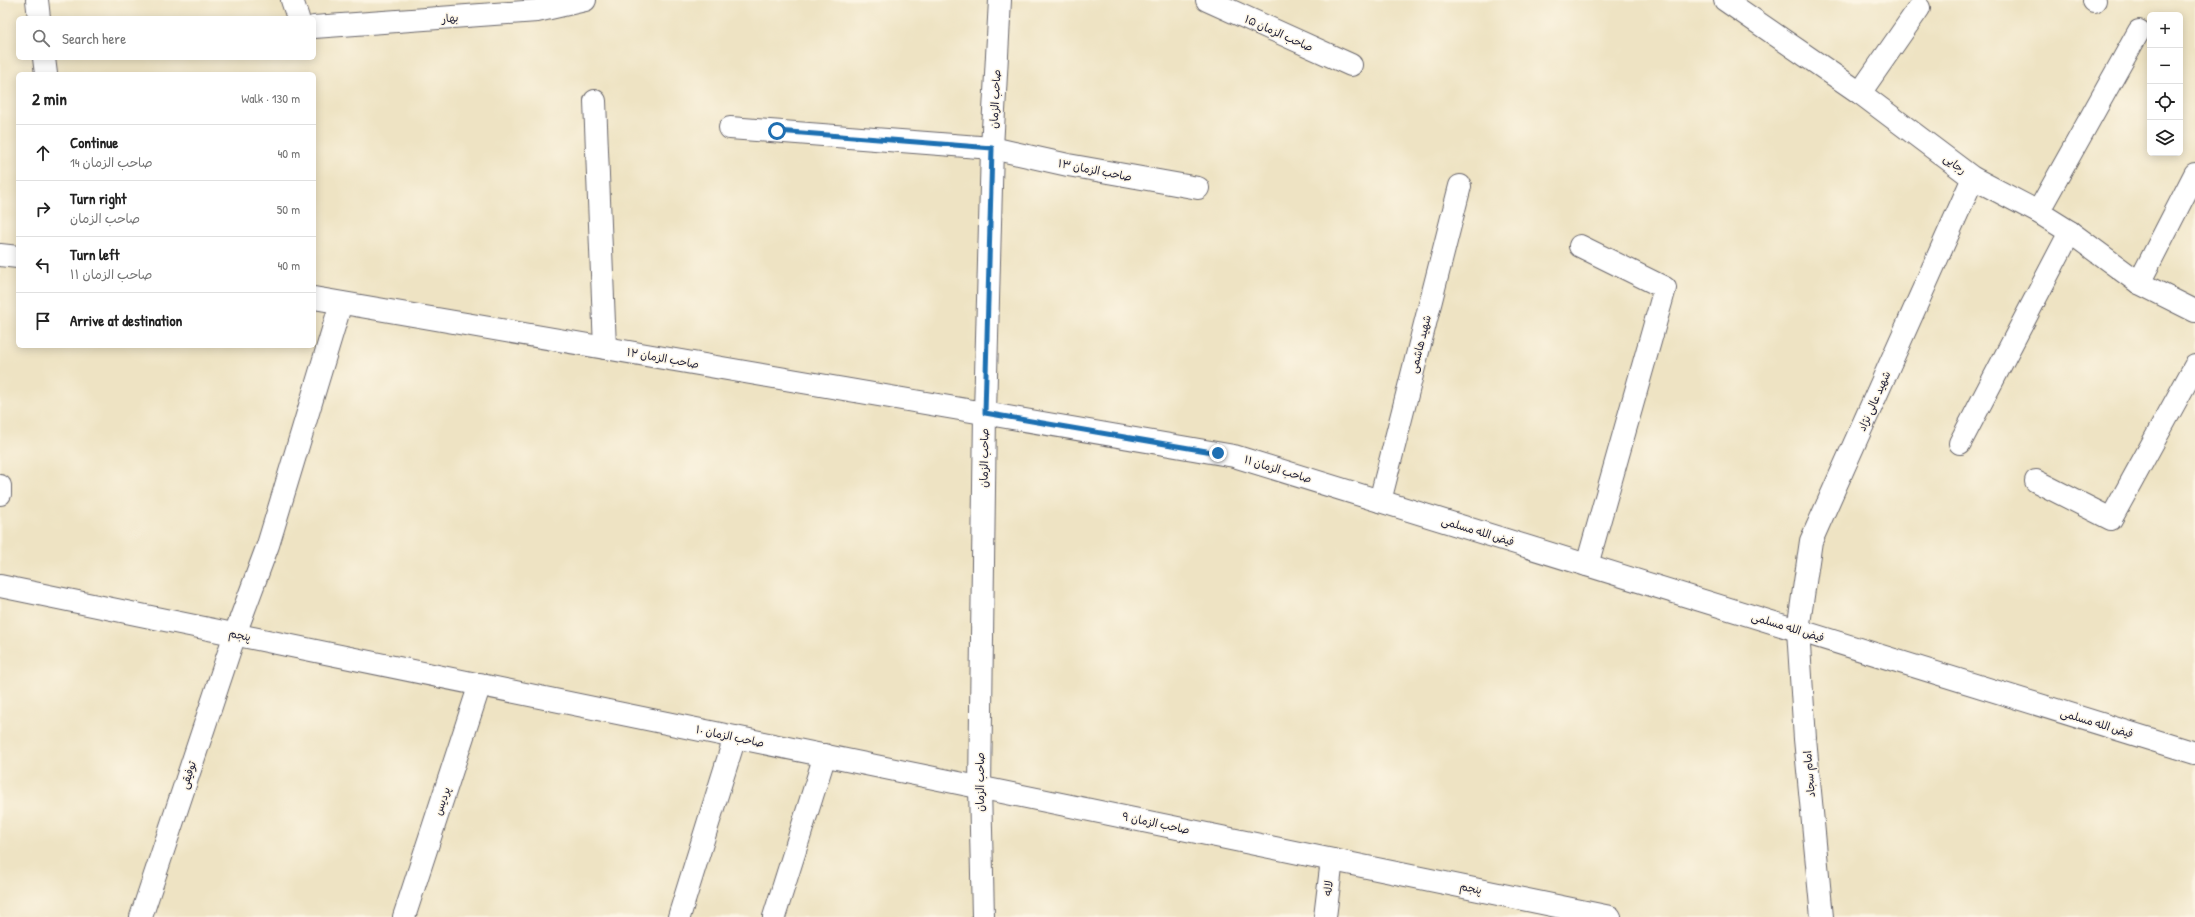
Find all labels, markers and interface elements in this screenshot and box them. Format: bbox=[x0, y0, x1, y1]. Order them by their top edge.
street label: بهار bbox=[440, 10, 459, 27]
street label: صاحب الزمان ۱۵ bbox=[1242, 12, 1315, 55]
map controls bbox=[2147, 12, 2183, 156]
button: + bbox=[2147, 12, 2183, 48]
search box bbox=[16, 16, 316, 60]
icon: search bbox=[30, 27, 52, 49]
text: Search here bbox=[62, 28, 126, 49]
button: − bbox=[2147, 48, 2183, 84]
street label: صاحب الزمان bbox=[986, 69, 1005, 129]
button: locate bbox=[2147, 84, 2183, 120]
text: 2 min bbox=[32, 87, 67, 110]
text: Walk · 130 m bbox=[241, 89, 300, 107]
button: layers bbox=[2147, 120, 2183, 156]
route start bbox=[768, 122, 786, 140]
text: Continue bbox=[70, 132, 118, 153]
icon: ahead bbox=[32, 142, 54, 164]
text: 40 m bbox=[277, 144, 300, 162]
street label: رجایی bbox=[1940, 151, 1969, 178]
text: صاحب الزمان 14 bbox=[70, 153, 153, 171]
street label: صاحب الزمان ۱۳ bbox=[1057, 156, 1133, 185]
text: Turn right bbox=[70, 188, 126, 209]
icon: right bbox=[32, 198, 54, 220]
text: 50 m bbox=[277, 200, 300, 218]
text: صاحب الزمان bbox=[70, 209, 140, 227]
text: Turn left bbox=[70, 244, 120, 265]
icon: left bbox=[32, 254, 54, 276]
text: 40 m bbox=[277, 256, 300, 274]
text: صاحب الزمان ۱۱ bbox=[70, 265, 152, 283]
icon: arrive bbox=[32, 310, 54, 332]
text: Arrive at destination bbox=[70, 310, 182, 331]
street label: شهید هاشمی bbox=[1406, 314, 1435, 375]
street label: صاحب الزمان ۱۲ bbox=[626, 345, 700, 372]
street label: شهید عالی نژاد bbox=[1855, 369, 1894, 434]
street label: صاحب الزمان bbox=[976, 428, 993, 488]
route end bbox=[1209, 444, 1227, 462]
street label: صاحب الزمان ۱۱ bbox=[1242, 452, 1313, 487]
street label: فیض الله مسلمی bbox=[1440, 513, 1516, 550]
street label: فیض الله مسلمی bbox=[1750, 609, 1826, 646]
street label: پنجم bbox=[227, 626, 252, 646]
street label: فیض الله مسلمی bbox=[2059, 705, 2135, 742]
street label: صاحب الزمان ۱۰ bbox=[694, 722, 765, 751]
street label: امام سجاد bbox=[1800, 750, 1820, 798]
street label: صاحب الزمان bbox=[973, 752, 988, 812]
street label: توفیقی bbox=[177, 759, 200, 791]
street label: پردیس bbox=[431, 785, 453, 817]
street label: صاحب الزمان ۹ bbox=[1121, 809, 1191, 838]
street label: لاله bbox=[1320, 879, 1336, 897]
street label: پنجم bbox=[1458, 879, 1483, 899]

